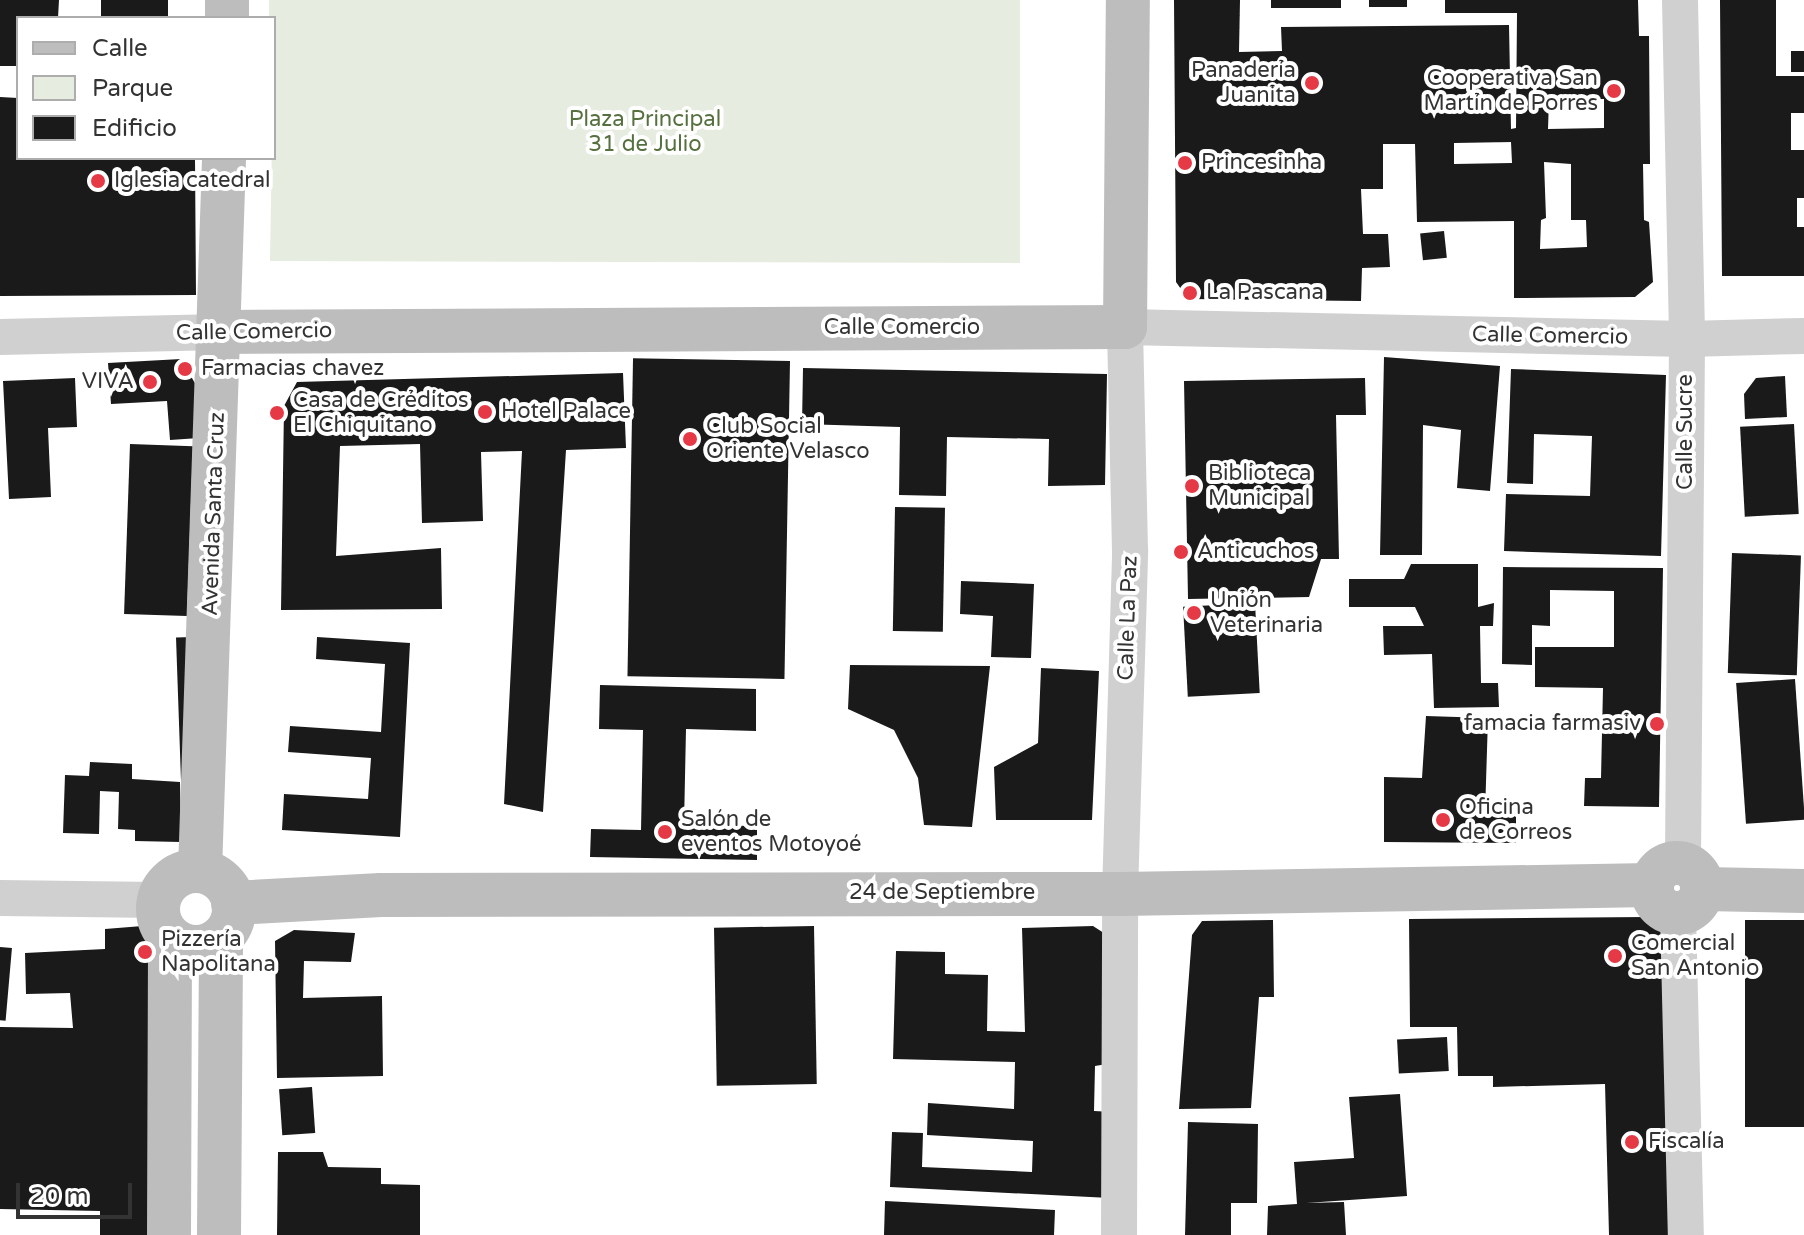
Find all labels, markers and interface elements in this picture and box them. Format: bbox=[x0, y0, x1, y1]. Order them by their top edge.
legend bbox=[16, 16, 276, 160]
text: Calle bbox=[92, 34, 148, 63]
place label: Panadería Juanita bbox=[1191, 57, 1296, 108]
place label: Cooperativa San Martín de Porres bbox=[1424, 65, 1598, 116]
text: Parque bbox=[92, 74, 173, 103]
marker: Panadería Juanita bbox=[1303, 74, 1321, 92]
marker: Cooperativa San Martín de Porres bbox=[1605, 82, 1623, 100]
park label: Plaza Principal 31 de Julio bbox=[569, 106, 721, 158]
text: Edificio bbox=[92, 114, 177, 143]
place label: Princesinha bbox=[1201, 150, 1322, 176]
marker: Princesinha bbox=[1176, 154, 1194, 172]
place label: Iglesia catedral bbox=[114, 168, 271, 194]
marker: Iglesia catedral bbox=[89, 172, 107, 190]
place label: La Pascana bbox=[1206, 280, 1324, 306]
marker: La Pascana bbox=[1181, 284, 1199, 302]
street label: Calle Comercio bbox=[824, 315, 980, 341]
street label: Calle Comercio bbox=[176, 317, 332, 347]
street label: Calle Comercio bbox=[1472, 321, 1628, 351]
place label: Farmacias chavez bbox=[201, 356, 384, 382]
marker: Farmacias chavez bbox=[176, 360, 194, 378]
place label: VIVA bbox=[82, 369, 134, 395]
marker: VIVA bbox=[141, 373, 159, 391]
street label: Calle Sucre bbox=[1673, 374, 1699, 490]
place label: Casa de Créditos El Chiquitano bbox=[293, 387, 469, 438]
place label: Hotel Palace bbox=[501, 399, 631, 425]
marker: Hotel Palace bbox=[476, 403, 494, 421]
marker: Casa de Créditos El Chiquitano bbox=[268, 404, 286, 422]
street label: Avenida Santa Cruz bbox=[197, 412, 231, 616]
place label: Club Social Oriente Velasco bbox=[706, 413, 870, 464]
marker: Club Social Oriente Velasco bbox=[681, 430, 699, 448]
place label: Biblioteca Municipal bbox=[1208, 460, 1311, 512]
marker: Biblioteca Municipal bbox=[1183, 477, 1201, 495]
place label: Anticuchos bbox=[1197, 539, 1314, 565]
marker: Anticuchos bbox=[1172, 543, 1190, 561]
street label: Calle La Paz bbox=[1113, 555, 1143, 681]
place label: Unión Veterinaria bbox=[1210, 587, 1323, 638]
marker: Unión Veterinaria bbox=[1185, 604, 1203, 622]
place label: famacia farmasiv bbox=[1464, 711, 1641, 737]
marker: famacia farmasiv bbox=[1648, 715, 1666, 733]
place label: Oficina de Correos bbox=[1459, 794, 1572, 846]
place label: Salón de eventos Motoyoé bbox=[681, 806, 862, 858]
marker: Oficina de Correos bbox=[1434, 811, 1452, 829]
marker: Salón de eventos Motoyoé bbox=[656, 823, 674, 841]
street label: 24 de Septiembre bbox=[849, 880, 1035, 906]
place label: Pizzería Napolitana bbox=[161, 926, 276, 978]
place label: Comercial San Antonio bbox=[1631, 930, 1759, 982]
marker: Pizzería Napolitana bbox=[136, 943, 154, 961]
marker: Comercial San Antonio bbox=[1606, 947, 1624, 965]
place label: Fiscalía bbox=[1648, 1129, 1725, 1155]
marker: Fiscalía bbox=[1623, 1133, 1641, 1151]
scale bar bbox=[20, 1167, 136, 1217]
text: 20 m bbox=[30, 1182, 88, 1211]

